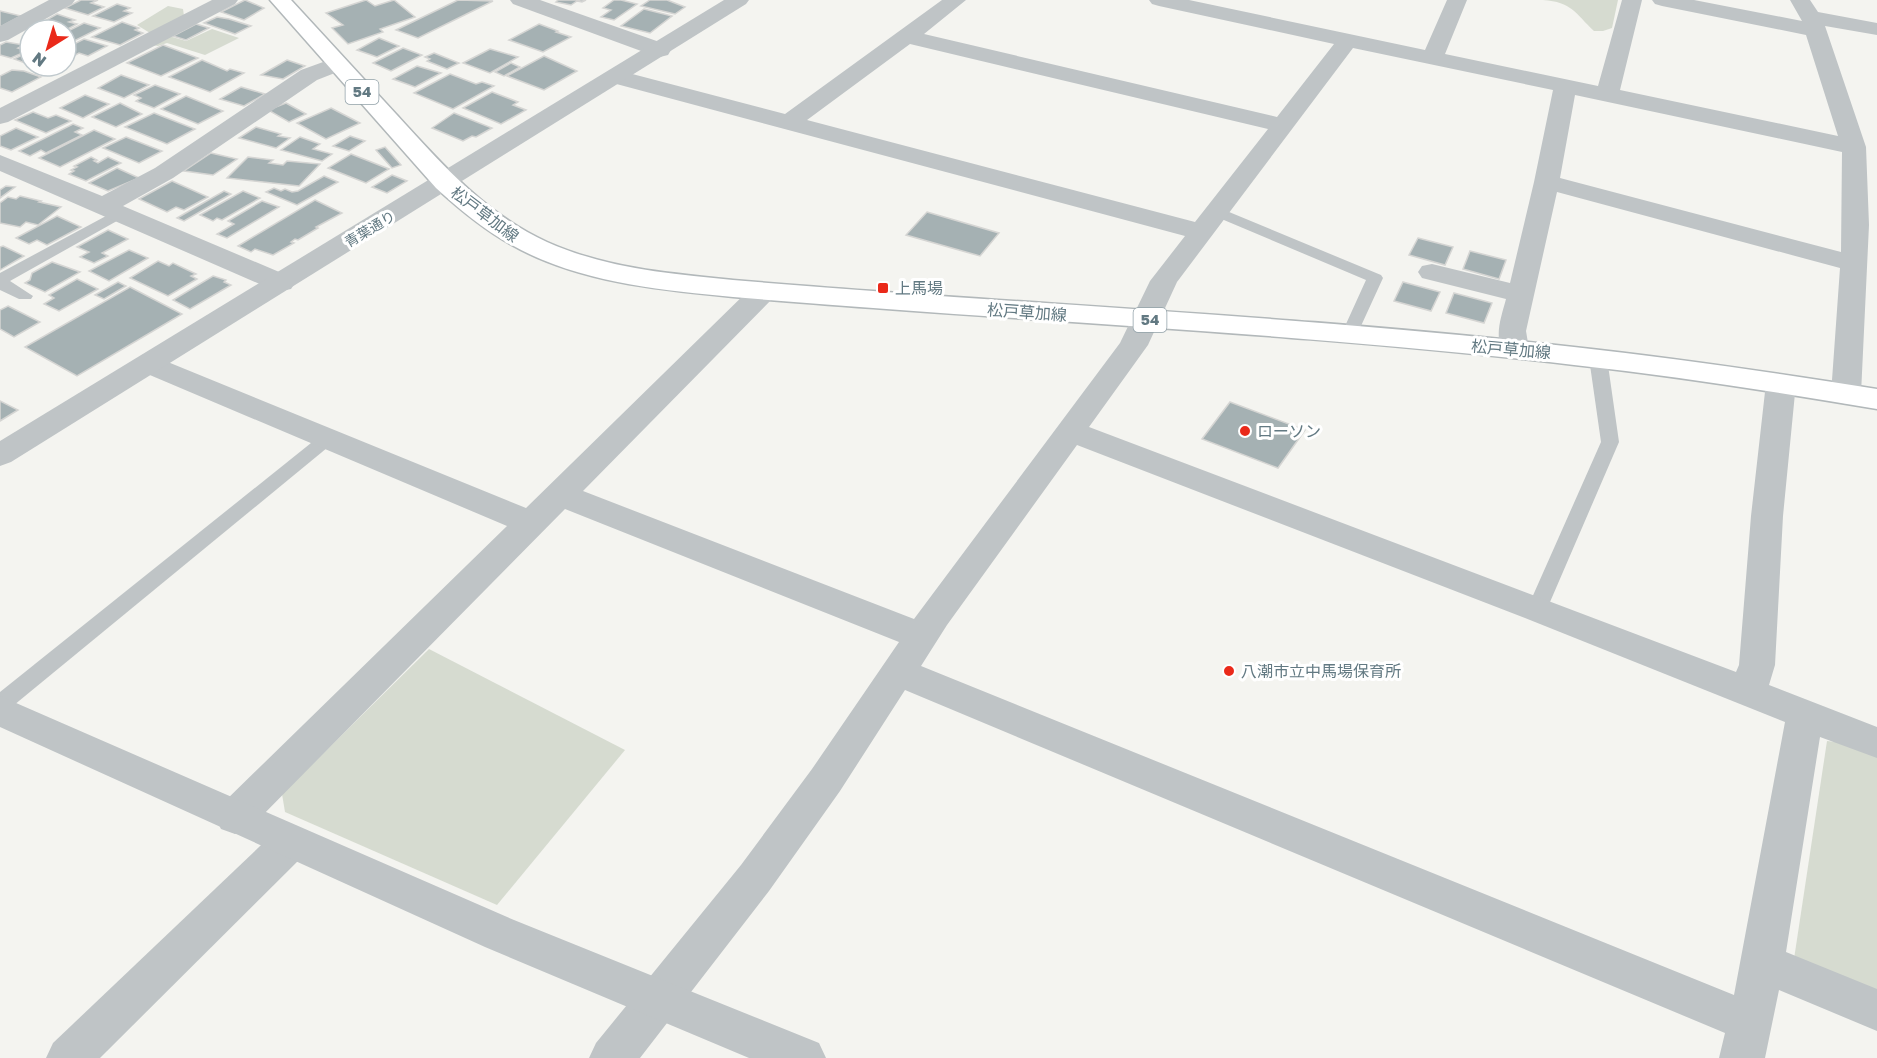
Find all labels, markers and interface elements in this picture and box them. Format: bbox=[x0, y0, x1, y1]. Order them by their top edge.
north arrow bbox=[18, 18, 78, 78]
text: N bbox=[28, 48, 50, 72]
road number: 54 bbox=[346, 80, 378, 104]
street label: 松戸草加線 bbox=[447, 182, 523, 246]
street label: 青葉通り bbox=[341, 207, 398, 250]
place label: 上馬場 bbox=[895, 278, 943, 298]
marker: 上馬場 bbox=[876, 281, 890, 295]
street label: 松戸草加線 bbox=[986, 299, 1068, 325]
road number: 54 bbox=[1134, 308, 1166, 332]
street label: 松戸草加線 bbox=[1470, 336, 1552, 362]
place label: ローソン bbox=[1257, 421, 1321, 441]
marker: ローソン bbox=[1238, 424, 1252, 438]
place label: 八潮市立中馬場保育所 bbox=[1241, 661, 1401, 681]
marker: 八潮市立中馬場保育所 bbox=[1222, 664, 1236, 678]

